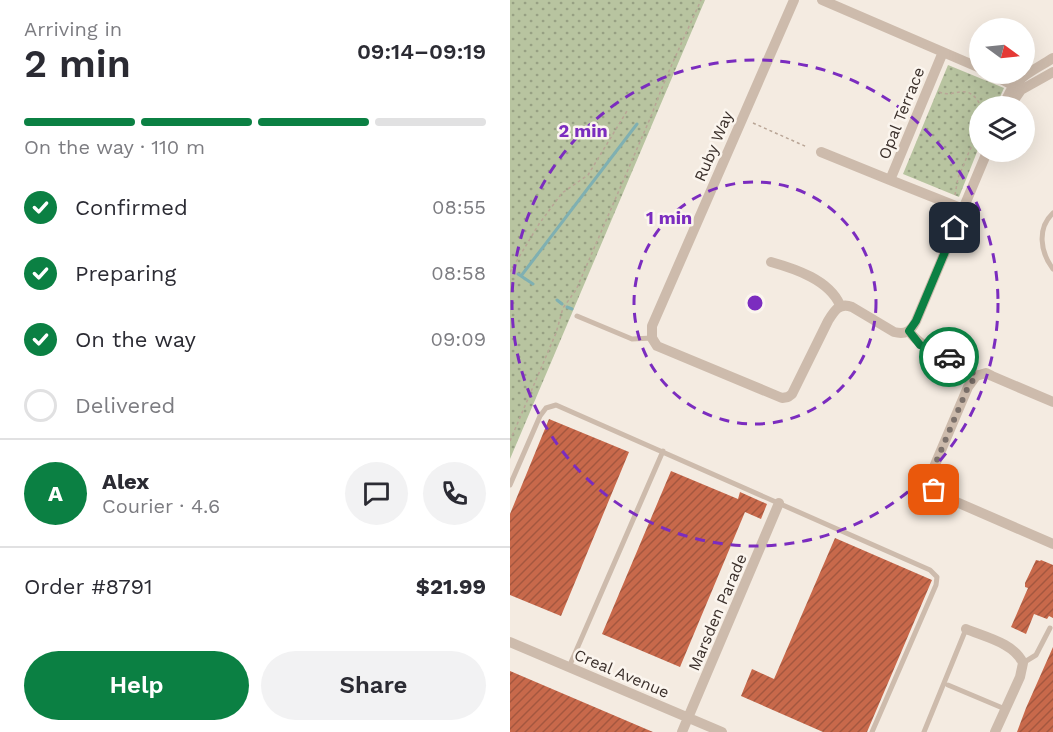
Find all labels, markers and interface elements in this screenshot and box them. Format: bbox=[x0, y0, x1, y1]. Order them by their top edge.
text: Arriving in bbox=[24, 17, 122, 41]
north arrow bbox=[969, 18, 1035, 84]
map controls bbox=[969, 18, 1035, 162]
text: 09:14–09:19 bbox=[357, 39, 486, 64]
text: 2 min bbox=[24, 41, 131, 86]
street label: Opal Terrace bbox=[874, 64, 929, 162]
button: layers bbox=[969, 96, 1035, 162]
street label: Ruby Way bbox=[690, 107, 737, 184]
text: 2 min bbox=[558, 120, 608, 141]
text: On the way · 110 m bbox=[24, 135, 205, 159]
icon: check bbox=[24, 191, 57, 224]
text: Confirmed bbox=[75, 195, 188, 220]
text: 08:55 bbox=[432, 195, 486, 219]
pin bbox=[929, 202, 980, 253]
text: 1 min bbox=[646, 207, 692, 228]
icon: home bbox=[938, 211, 971, 244]
icon: check bbox=[24, 257, 57, 290]
text: Preparing bbox=[75, 261, 176, 286]
text: 08:58 bbox=[431, 261, 486, 285]
centre of rings bbox=[745, 293, 765, 313]
icon: check bbox=[24, 323, 57, 356]
text: On the way bbox=[75, 327, 196, 352]
text: 09:09 bbox=[431, 327, 486, 351]
courier bbox=[919, 327, 979, 387]
icon: car bbox=[933, 341, 966, 374]
text: Delivered bbox=[75, 393, 175, 418]
button: chat bbox=[345, 462, 408, 525]
button: phone bbox=[423, 462, 486, 525]
pin bbox=[908, 464, 959, 515]
text: Alex bbox=[102, 469, 149, 494]
icon: bag bbox=[917, 473, 950, 506]
text: A bbox=[48, 481, 63, 506]
text: Courier · 4.6 bbox=[102, 494, 220, 518]
street label: Marsden Parade bbox=[684, 551, 751, 674]
text: Order #8791 bbox=[24, 574, 153, 599]
text: $21.99 bbox=[416, 574, 486, 599]
street label: Creal Avenue bbox=[571, 645, 672, 702]
button: Help bbox=[24, 651, 249, 720]
button: Share bbox=[261, 651, 486, 720]

